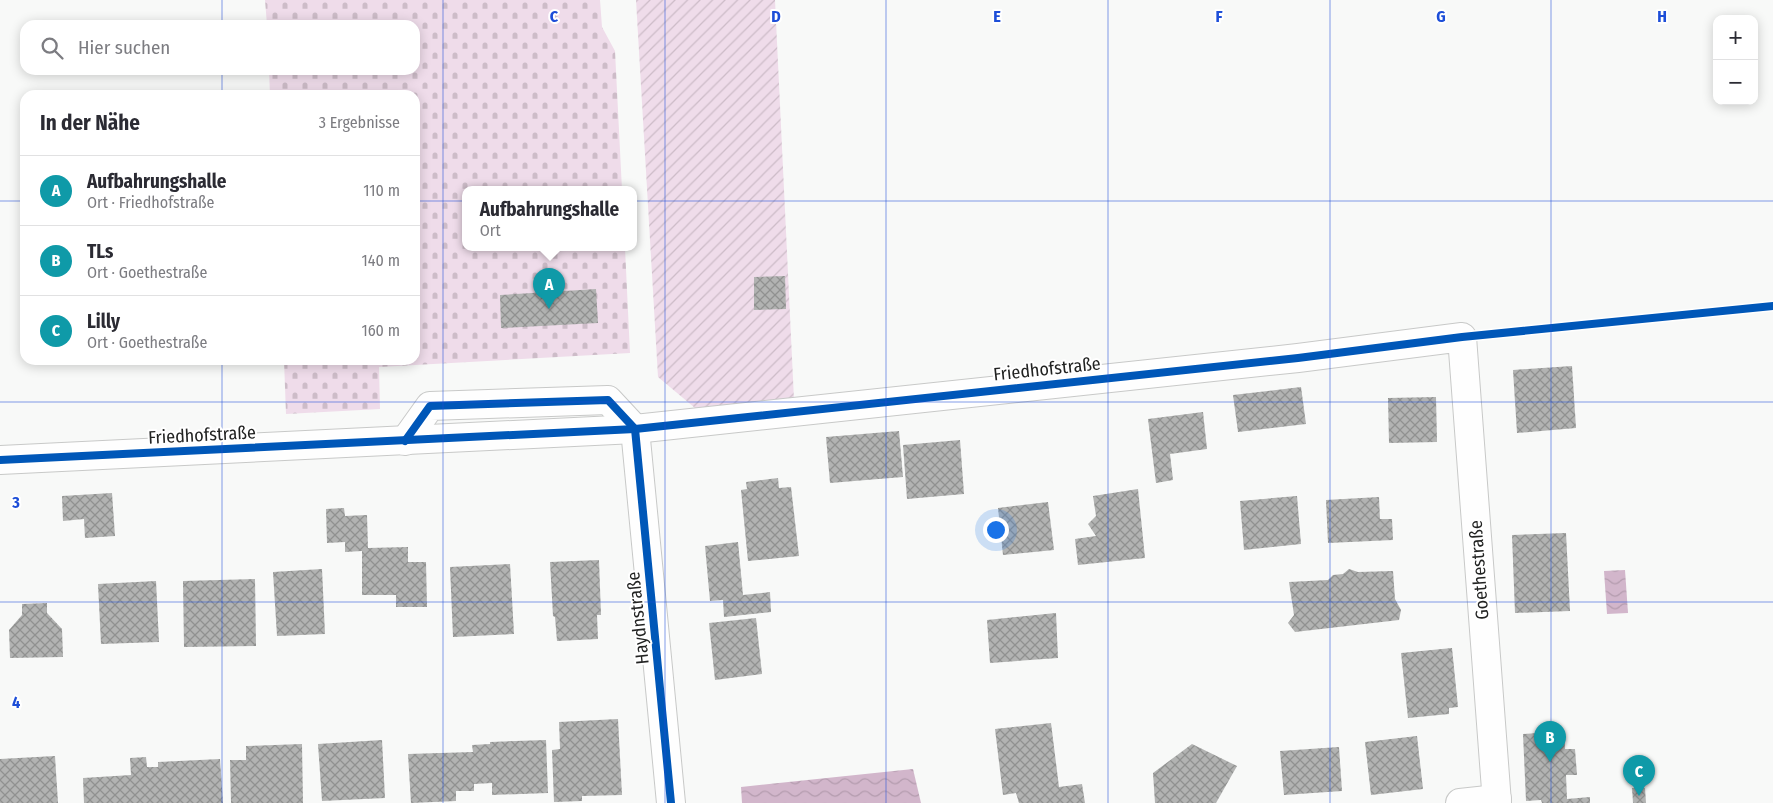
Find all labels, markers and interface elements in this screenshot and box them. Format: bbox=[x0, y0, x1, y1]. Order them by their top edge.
text: C bbox=[550, 7, 559, 26]
text: D bbox=[771, 7, 781, 26]
text: E bbox=[993, 7, 1001, 26]
text: F bbox=[1215, 7, 1223, 26]
text: G bbox=[1436, 7, 1446, 26]
text: H bbox=[1657, 7, 1667, 26]
map controls bbox=[1713, 15, 1758, 105]
button: + bbox=[1713, 15, 1758, 60]
search box bbox=[20, 20, 420, 75]
icon: search bbox=[38, 34, 66, 62]
text: Hier suchen bbox=[78, 36, 170, 59]
button: − bbox=[1713, 60, 1758, 105]
text: In der Nähe bbox=[40, 110, 140, 136]
text: 3 Ergebnisse bbox=[319, 113, 400, 132]
text: Aufbahrungshalle bbox=[87, 170, 226, 193]
text: A bbox=[52, 181, 60, 200]
text: 110 m bbox=[363, 181, 400, 200]
popup bbox=[462, 186, 637, 251]
text: Ort · Friedhofstraße bbox=[87, 193, 214, 212]
text: Aufbahrungshalle bbox=[480, 198, 619, 221]
text: Ort bbox=[480, 221, 501, 240]
text: TLs bbox=[87, 240, 113, 263]
text: B bbox=[52, 251, 60, 270]
text: 140 m bbox=[362, 251, 400, 270]
text: Ort · Goethestraße bbox=[87, 263, 207, 282]
pin: A bbox=[533, 268, 565, 309]
text: Lilly bbox=[87, 310, 120, 333]
text: C bbox=[52, 321, 60, 340]
text: 160 m bbox=[361, 321, 400, 340]
text: Ort · Goethestraße bbox=[87, 333, 207, 352]
street label: Friedhofstraße bbox=[992, 352, 1102, 386]
street label: Friedhofstraße bbox=[148, 421, 256, 449]
text: 3 bbox=[11, 493, 20, 512]
your location bbox=[983, 517, 1009, 543]
street label: Goethestraße bbox=[1465, 519, 1493, 620]
street label: Haydnstraße bbox=[622, 570, 654, 665]
text: 4 bbox=[12, 693, 20, 712]
pin: B bbox=[1534, 721, 1566, 762]
pin: C bbox=[1623, 755, 1655, 796]

